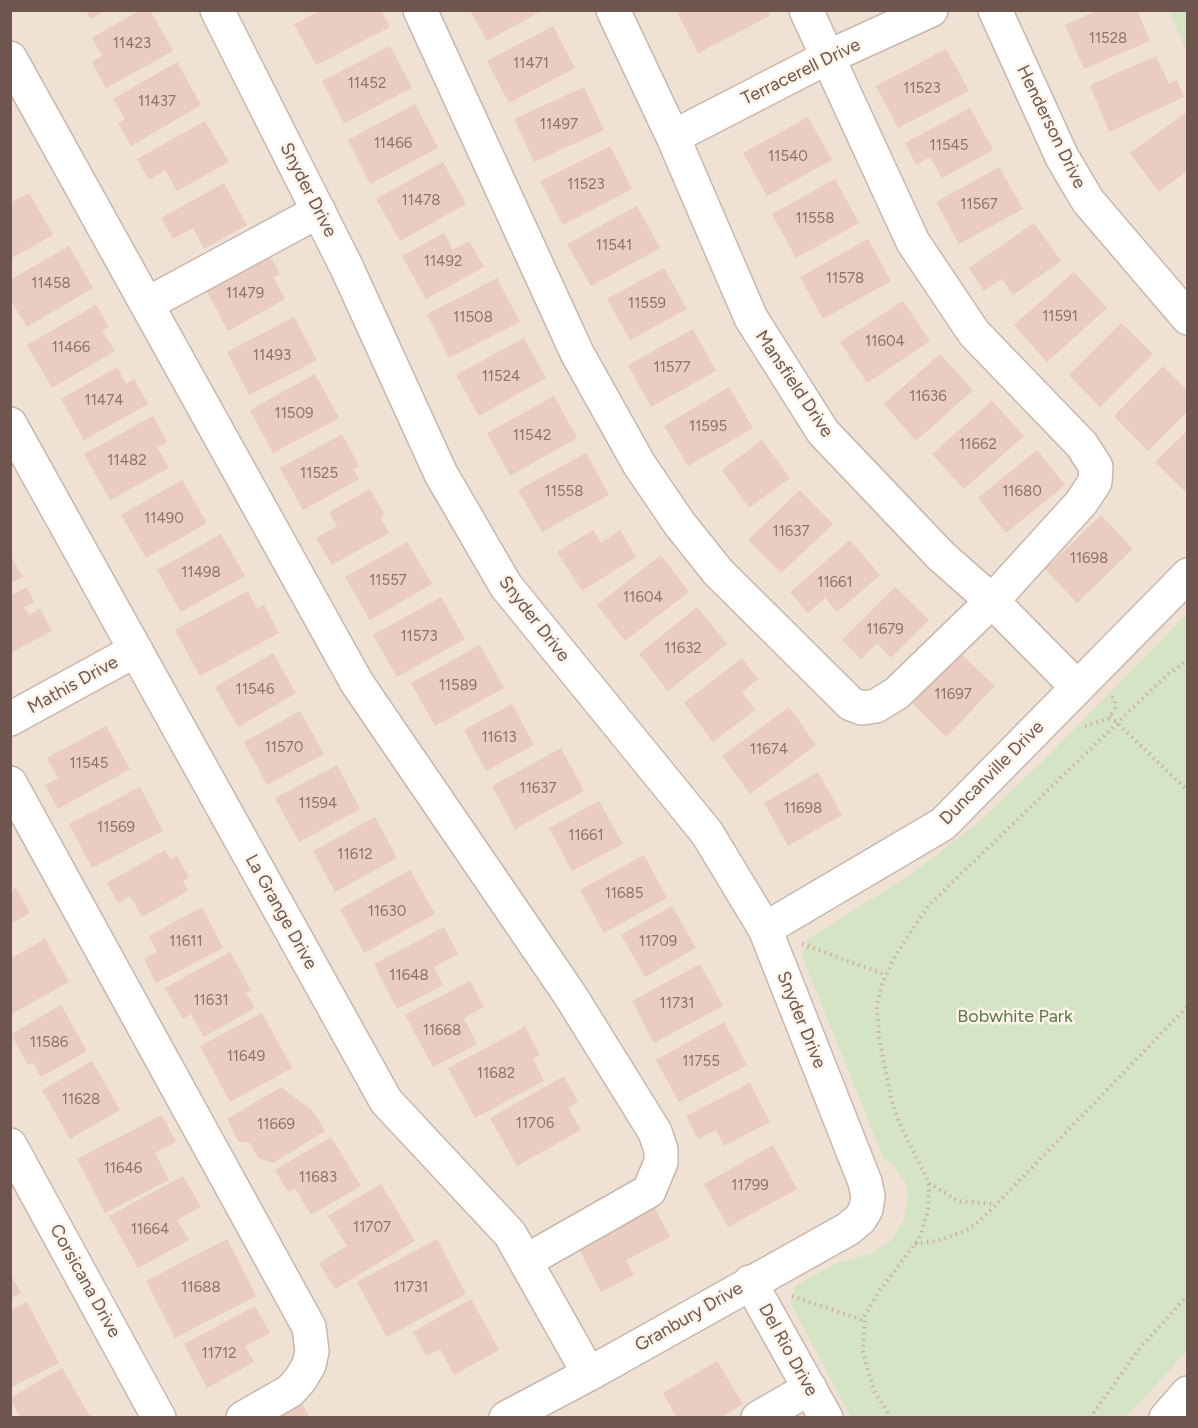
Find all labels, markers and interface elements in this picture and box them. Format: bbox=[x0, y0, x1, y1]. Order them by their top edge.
house number: 11528 bbox=[1089, 30, 1127, 48]
street label: Terracerell Drive bbox=[738, 34, 864, 110]
house number: 11423 bbox=[113, 35, 151, 53]
house number: 11471 bbox=[513, 55, 549, 73]
street label: Henderson Drive bbox=[1012, 62, 1090, 192]
house number: 11452 bbox=[348, 75, 386, 93]
house number: 11523 bbox=[903, 80, 941, 98]
house number: 11437 bbox=[138, 93, 176, 111]
house number: 11497 bbox=[540, 116, 578, 134]
house number: 11466 bbox=[374, 135, 412, 153]
house number: 11545 bbox=[930, 137, 968, 155]
street label: Snyder Drive bbox=[275, 139, 341, 241]
house number: 11540 bbox=[768, 148, 808, 166]
house number: 11523 bbox=[567, 176, 605, 194]
house number: 11478 bbox=[402, 192, 440, 210]
house number: 11567 bbox=[960, 196, 998, 214]
house number: 11558 bbox=[796, 210, 834, 228]
house number: 11541 bbox=[596, 237, 632, 255]
house number: 11492 bbox=[424, 253, 462, 271]
house number: 11578 bbox=[826, 270, 864, 288]
house number: 11458 bbox=[31, 275, 71, 293]
house number: 11479 bbox=[226, 285, 264, 303]
house number: 11559 bbox=[628, 295, 666, 313]
house number: 11591 bbox=[1042, 308, 1078, 326]
house number: 11508 bbox=[453, 309, 493, 327]
street label: Mansfield Drive bbox=[750, 327, 838, 441]
house number: 11604 bbox=[865, 333, 905, 351]
house number: 11466 bbox=[52, 339, 90, 357]
house number: 11493 bbox=[253, 347, 291, 365]
house number: 11577 bbox=[653, 359, 691, 377]
house number: 11524 bbox=[482, 368, 520, 386]
house number: 11636 bbox=[909, 388, 947, 406]
house number: 11474 bbox=[84, 392, 124, 410]
house number: 11509 bbox=[274, 405, 314, 423]
house number: 11595 bbox=[689, 418, 727, 436]
house number: 11542 bbox=[513, 427, 551, 445]
house number: 11662 bbox=[959, 436, 997, 454]
house number: 11482 bbox=[107, 452, 147, 470]
house number: 11525 bbox=[300, 465, 338, 483]
house number: 11558 bbox=[545, 483, 583, 501]
house number: 11680 bbox=[1002, 483, 1042, 501]
house number: 11490 bbox=[144, 510, 184, 528]
house number: 11637 bbox=[772, 523, 810, 541]
house number: 11698 bbox=[1070, 550, 1108, 568]
house number: 11498 bbox=[181, 564, 221, 582]
house number: 11557 bbox=[369, 572, 407, 590]
street label: Snyder Drive bbox=[494, 572, 574, 666]
house number: 11661 bbox=[817, 574, 853, 592]
house number: 11604 bbox=[623, 589, 663, 607]
house number: 11679 bbox=[866, 621, 904, 639]
house number: 11573 bbox=[400, 628, 438, 646]
house number: 11632 bbox=[664, 640, 702, 658]
street label: Mathis Drive bbox=[24, 651, 122, 719]
house number: 11589 bbox=[439, 677, 477, 695]
house number: 11546 bbox=[236, 681, 274, 699]
house number: 11697 bbox=[934, 686, 972, 704]
street label: Duncanville Drive bbox=[935, 716, 1049, 830]
house number: 11613 bbox=[481, 729, 517, 747]
house number: 11570 bbox=[265, 739, 303, 757]
house number: 11674 bbox=[750, 741, 788, 759]
house number: 11545 bbox=[70, 755, 108, 773]
house number: 11637 bbox=[519, 780, 557, 798]
house number: 11594 bbox=[299, 795, 337, 813]
house number: 11698 bbox=[784, 800, 822, 818]
house number: 11569 bbox=[97, 819, 135, 837]
house number: 11661 bbox=[568, 827, 604, 845]
house number: 11612 bbox=[337, 846, 373, 864]
street label: La Grange Drive bbox=[240, 851, 322, 973]
house number: 11685 bbox=[605, 885, 643, 903]
house number: 11630 bbox=[368, 903, 406, 921]
house number: 11611 bbox=[169, 933, 203, 951]
house number: 11709 bbox=[639, 933, 677, 951]
house number: 11648 bbox=[389, 967, 429, 985]
street label: Snyder Drive bbox=[772, 968, 830, 1072]
house number: 11631 bbox=[193, 992, 229, 1010]
house number: 11731 bbox=[660, 995, 694, 1013]
park label: Bobwhite Park bbox=[957, 1006, 1073, 1028]
house number: 11668 bbox=[423, 1022, 461, 1040]
house number: 11586 bbox=[30, 1034, 68, 1052]
house number: 11649 bbox=[227, 1048, 265, 1066]
house number: 11755 bbox=[682, 1053, 720, 1071]
house number: 11682 bbox=[477, 1065, 515, 1083]
house number: 11628 bbox=[62, 1091, 100, 1109]
house number: 11706 bbox=[516, 1115, 554, 1133]
house number: 11669 bbox=[257, 1116, 295, 1134]
house number: 11646 bbox=[104, 1160, 142, 1178]
house number: 11683 bbox=[299, 1169, 337, 1187]
house number: 11799 bbox=[731, 1177, 769, 1195]
house number: 11707 bbox=[353, 1219, 391, 1237]
street label: Corsicana Drive bbox=[45, 1221, 125, 1341]
house number: 11664 bbox=[131, 1221, 169, 1239]
street label: Granbury Drive bbox=[631, 1277, 747, 1357]
house number: 11688 bbox=[181, 1279, 221, 1297]
house number: 11731 bbox=[394, 1279, 428, 1297]
street label: Del Rio Drive bbox=[754, 1300, 822, 1400]
house number: 11712 bbox=[201, 1345, 237, 1363]

